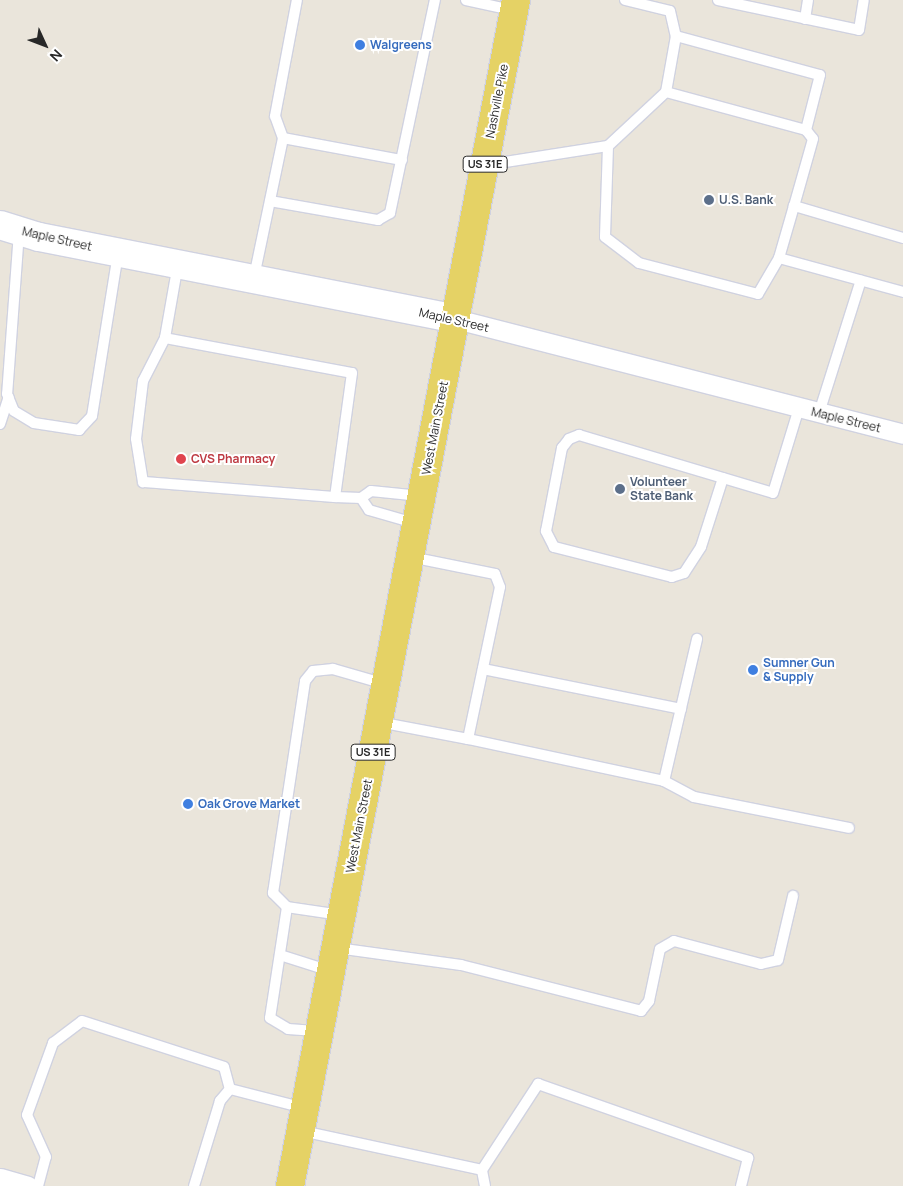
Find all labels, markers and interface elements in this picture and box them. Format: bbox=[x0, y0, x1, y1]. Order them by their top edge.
north arrow bbox=[20, 20, 70, 70]
place label: Walgreens bbox=[370, 38, 432, 52]
marker: Walgreens bbox=[354, 39, 366, 51]
text: N bbox=[46, 45, 67, 66]
street label: Nashville Pike bbox=[483, 63, 511, 139]
road number: US 31E bbox=[462, 156, 508, 172]
place label: U.S. Bank bbox=[719, 193, 773, 207]
marker: U.S. Bank bbox=[703, 194, 715, 206]
street label: Maple Street bbox=[21, 224, 93, 254]
street label: Maple Street bbox=[418, 305, 490, 335]
street label: West Main Street bbox=[419, 380, 451, 476]
street label: Maple Street bbox=[810, 404, 882, 436]
place label: CVS Pharmacy bbox=[191, 452, 275, 466]
marker: CVS Pharmacy bbox=[175, 453, 187, 465]
place label: Volunteer State Bank bbox=[630, 475, 693, 503]
marker: Volunteer State Bank bbox=[614, 483, 626, 495]
place label: Sumner Gun & Supply bbox=[763, 656, 835, 684]
marker: Sumner Gun & Supply bbox=[747, 664, 759, 676]
road number: US 31E bbox=[350, 744, 396, 760]
street label: West Main Street bbox=[343, 778, 375, 874]
place label: Oak Grove Market bbox=[198, 797, 300, 811]
marker: Oak Grove Market bbox=[182, 798, 194, 810]

